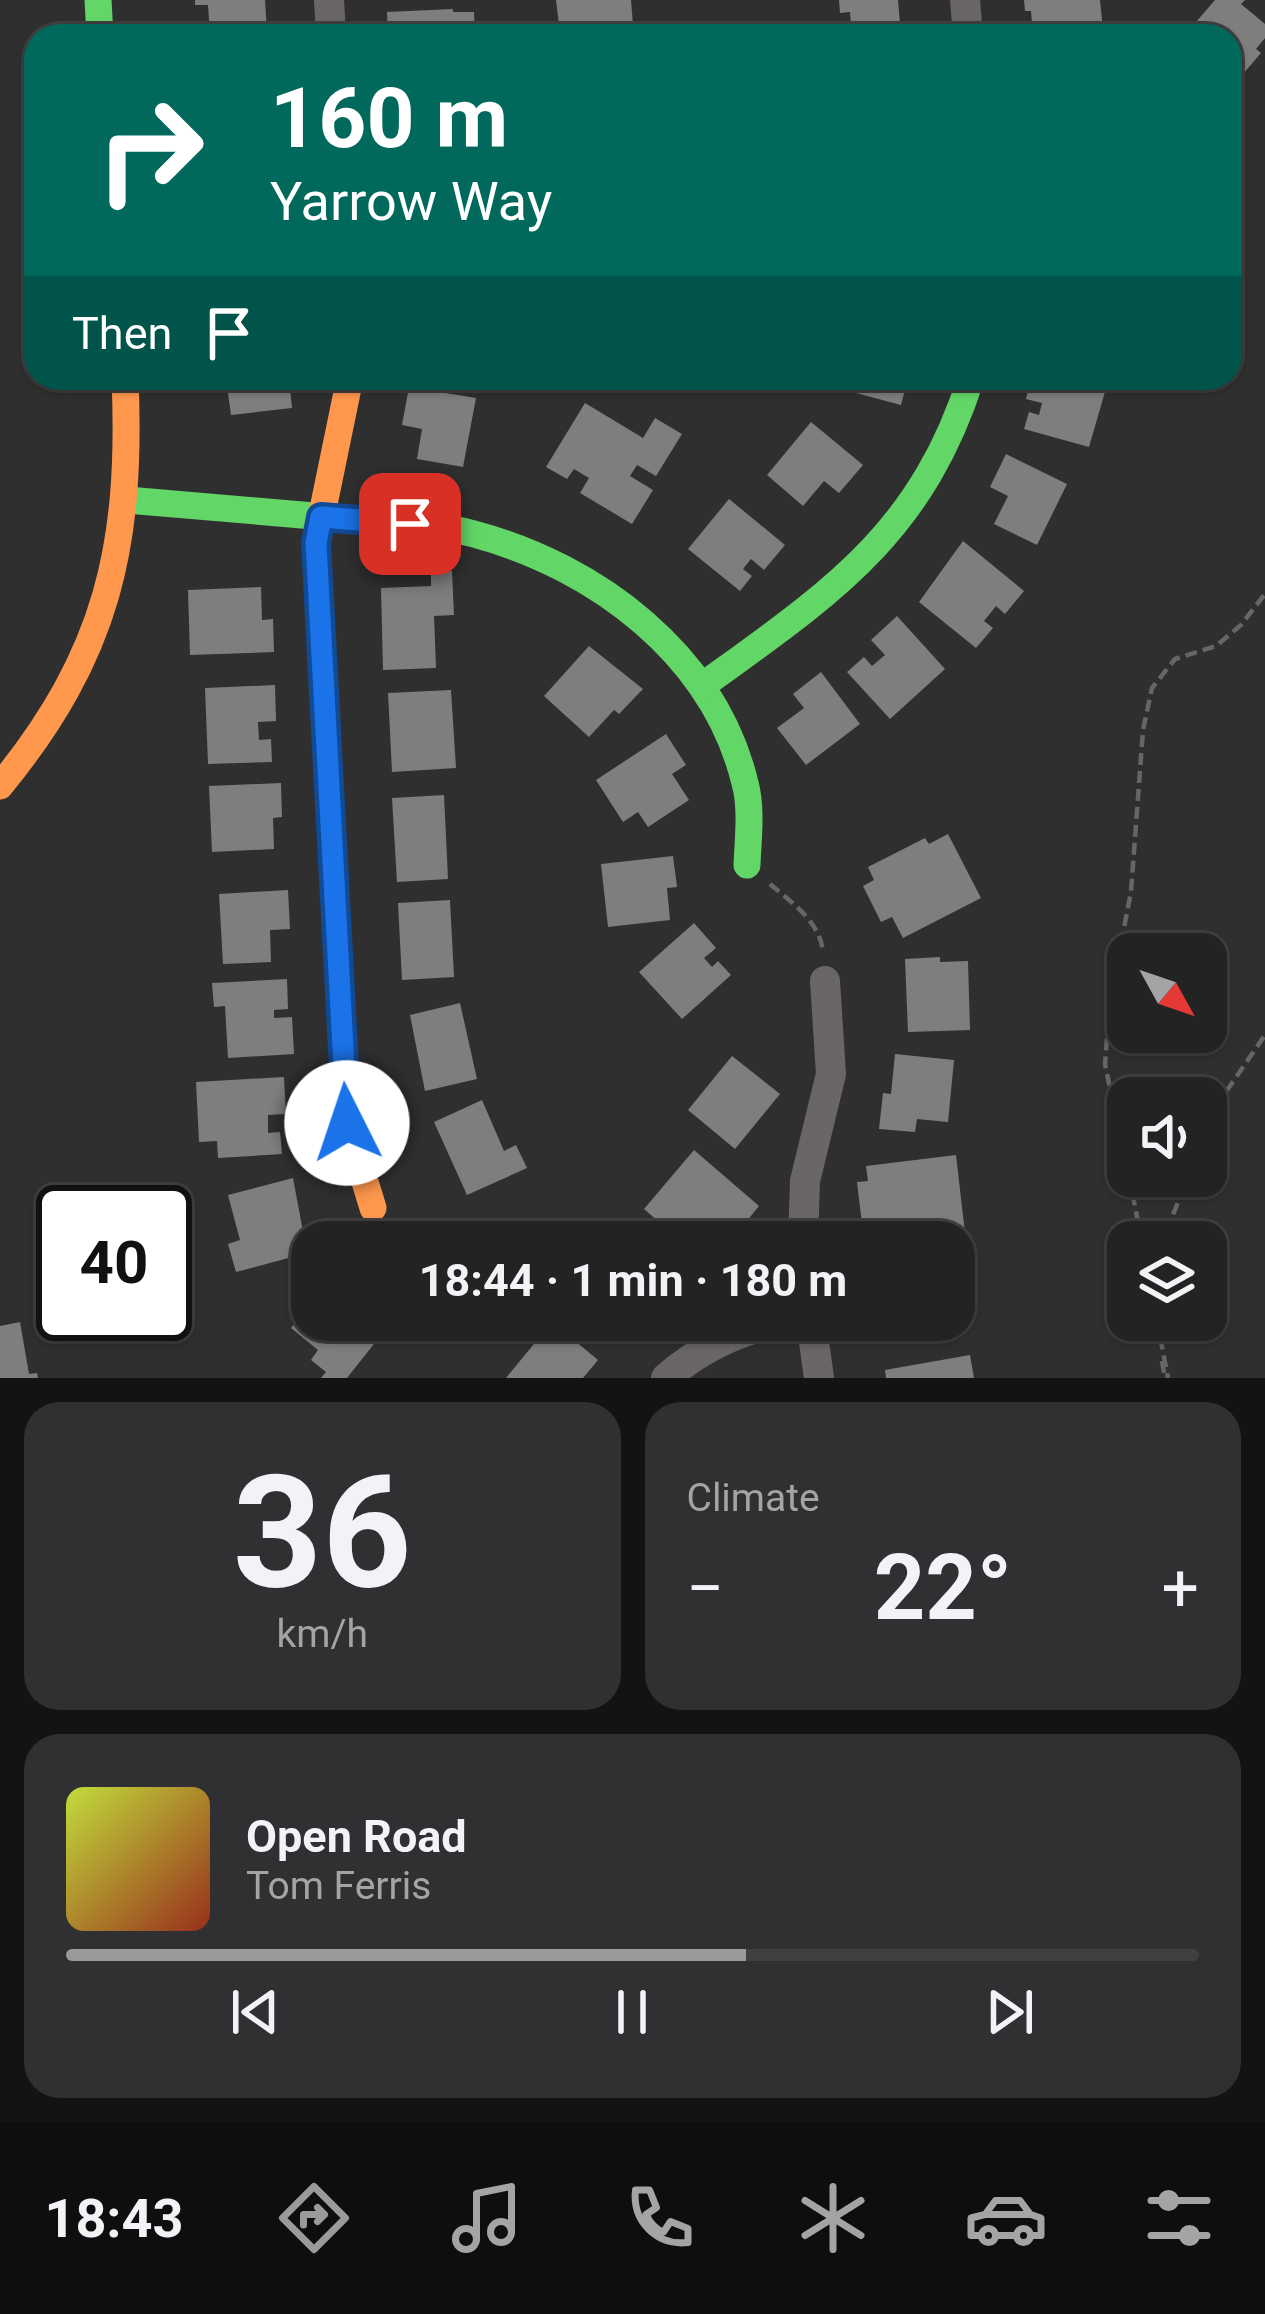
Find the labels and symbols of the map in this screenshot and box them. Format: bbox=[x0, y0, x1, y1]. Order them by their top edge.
pin bbox=[359, 473, 461, 575]
north arrow bbox=[1107, 933, 1227, 1053]
position arrow bbox=[284, 1060, 410, 1186]
speed limit sign: 40 bbox=[36, 1185, 192, 1341]

